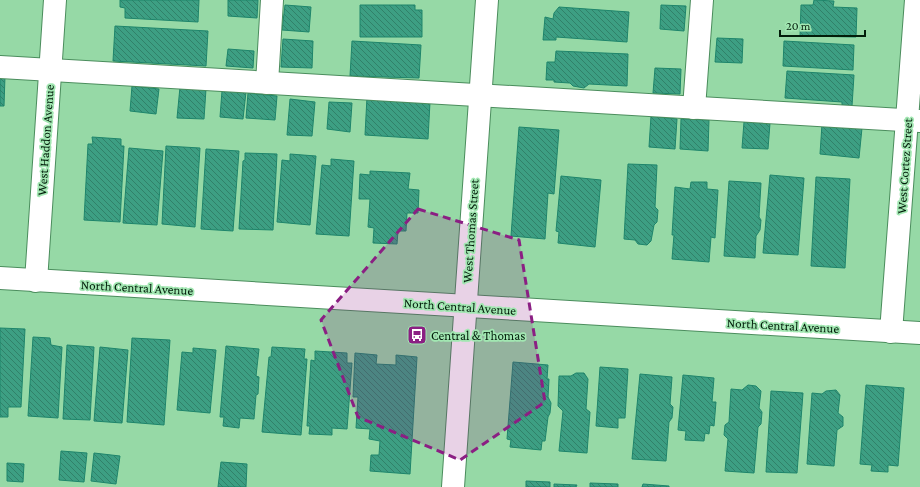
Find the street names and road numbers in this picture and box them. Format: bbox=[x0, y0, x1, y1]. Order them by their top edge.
street label: West Haddon Avenue bbox=[34, 84, 57, 196]
street label: West Cortez Street bbox=[894, 117, 915, 214]
street label: West Thomas Street bbox=[459, 178, 482, 283]
street label: North Central Avenue bbox=[80, 277, 194, 298]
street label: North Central Avenue bbox=[403, 295, 517, 318]
street label: North Central Avenue bbox=[726, 315, 840, 336]

